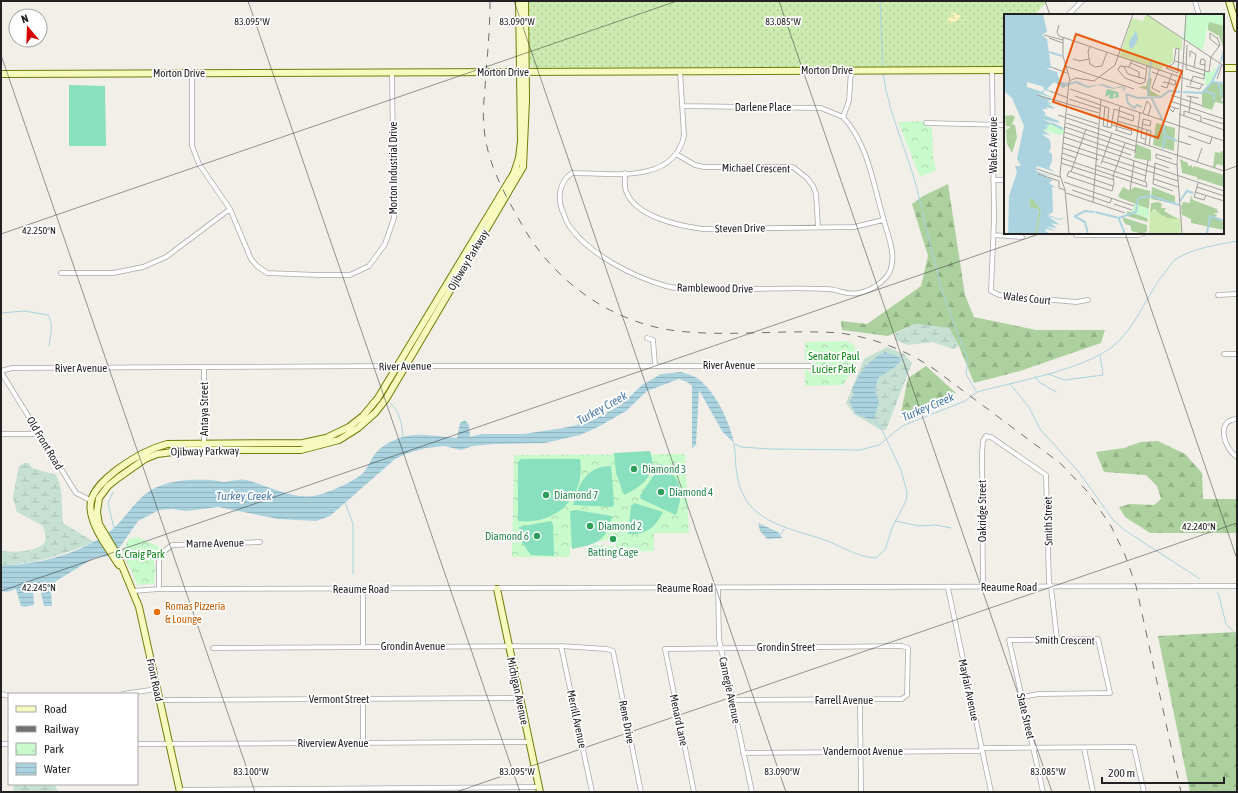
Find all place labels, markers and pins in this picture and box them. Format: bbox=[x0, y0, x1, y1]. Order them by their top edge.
place label: Diamond 3 bbox=[642, 463, 686, 475]
marker: Diamond 3 bbox=[629, 464, 639, 474]
place label: Diamond 4 bbox=[669, 486, 713, 498]
marker: Diamond 4 bbox=[656, 487, 666, 497]
place label: Diamond 7 bbox=[554, 489, 598, 501]
marker: Diamond 7 bbox=[541, 490, 551, 500]
place label: Diamond 2 bbox=[598, 520, 642, 532]
marker: Diamond 2 bbox=[585, 521, 595, 531]
place label: Diamond 6 bbox=[485, 530, 529, 542]
marker: Diamond 6 bbox=[532, 531, 542, 541]
marker: Batting Cage bbox=[608, 534, 618, 544]
place label: Batting Cage bbox=[588, 546, 638, 558]
place label: Romas Pizzeria & Lounge bbox=[165, 600, 226, 625]
marker: Romas Pizzeria & Lounge bbox=[152, 607, 162, 617]

